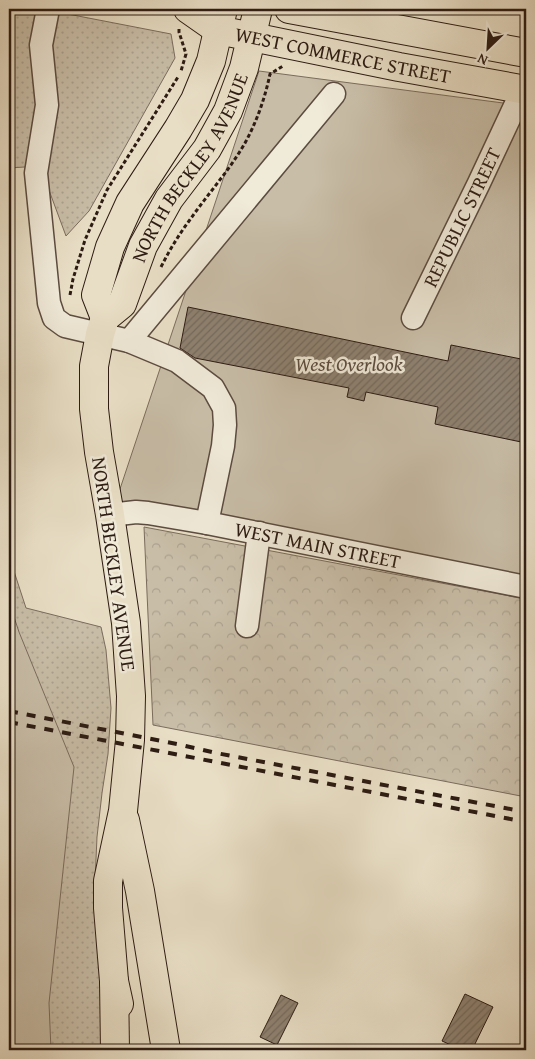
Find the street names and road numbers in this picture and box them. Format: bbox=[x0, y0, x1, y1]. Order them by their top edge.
street label: WEST COMMERCE STREET bbox=[233, 19, 453, 90]
street label: NORTH BECKLEY AVENUE bbox=[123, 69, 255, 266]
street label: REPUBLIC STREET bbox=[415, 142, 508, 292]
street label: NORTH BECKLEY AVENUE bbox=[85, 455, 144, 673]
street label: WEST MAIN STREET bbox=[232, 514, 403, 576]

